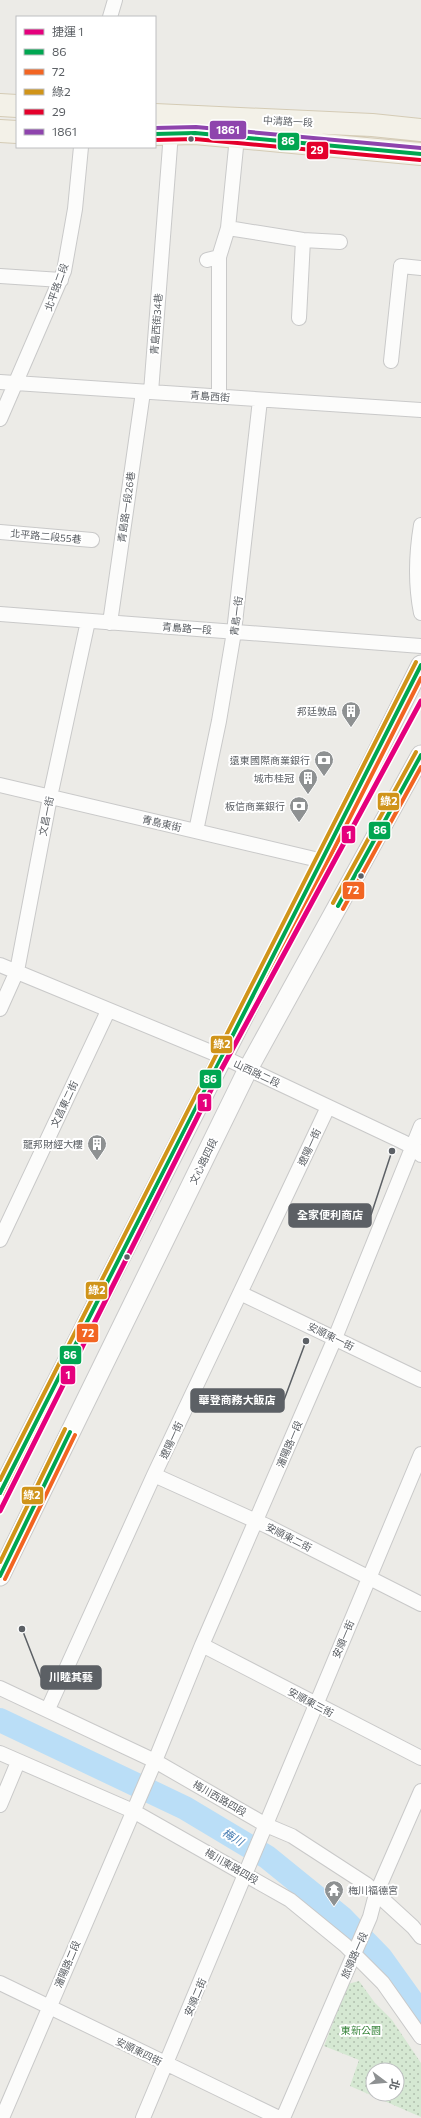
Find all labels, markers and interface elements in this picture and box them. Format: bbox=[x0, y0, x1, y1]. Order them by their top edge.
legend bbox=[16, 16, 156, 148]
text: 捷運 1 bbox=[52, 24, 83, 38]
text: 86 bbox=[52, 44, 67, 58]
text: 72 bbox=[52, 64, 65, 78]
text: 綠2 bbox=[52, 84, 71, 98]
text: 29 bbox=[52, 104, 66, 118]
street label: 中清路一段 bbox=[263, 114, 313, 128]
line badge: 1861 bbox=[209, 120, 247, 140]
text: 1861 bbox=[216, 123, 240, 136]
text: 1861 bbox=[52, 124, 77, 138]
line badge: 86 bbox=[277, 132, 300, 151]
unlabelled marker bbox=[186, 134, 196, 144]
text: 86 bbox=[281, 134, 295, 147]
line badge: 29 bbox=[306, 141, 329, 160]
text: 29 bbox=[311, 143, 324, 156]
street label: 北平路二段 bbox=[42, 261, 70, 313]
street label: 青島西街34巷 bbox=[148, 293, 164, 355]
street label: 青島西街 bbox=[190, 389, 230, 403]
street label: 青島路一段26巷 bbox=[115, 471, 137, 543]
street label: 北平路二段55巷 bbox=[10, 527, 82, 545]
street label: 青島一街 bbox=[228, 595, 244, 637]
street label: 青島路一段 bbox=[162, 620, 212, 636]
building icon: 邦廷敦品 bbox=[340, 700, 362, 728]
place label: 邦廷敦品 bbox=[297, 705, 337, 717]
bank icon: 遠東國際商業銀行 bbox=[313, 749, 335, 777]
place label: 遠東國際商業銀行 bbox=[230, 754, 310, 766]
building icon: 城市桂冠 bbox=[297, 767, 319, 795]
place label: 城市桂冠 bbox=[254, 772, 294, 784]
line badge: 綠2 bbox=[377, 792, 400, 811]
text: 綠2 bbox=[380, 794, 398, 807]
street label: 文昌一街 bbox=[36, 795, 56, 837]
bank icon: 板信商業銀行 bbox=[288, 795, 310, 823]
place label: 板信商業銀行 bbox=[225, 800, 285, 812]
street label: 青島東街 bbox=[141, 813, 183, 833]
line badge: 86 bbox=[368, 821, 391, 840]
text: 86 bbox=[373, 823, 387, 836]
line badge: 1 bbox=[341, 825, 356, 844]
text: 1 bbox=[347, 828, 352, 841]
unlabelled marker bbox=[356, 871, 366, 881]
line badge: 72 bbox=[342, 881, 365, 900]
text: 72 bbox=[347, 883, 359, 896]
line badge: 綠2 bbox=[210, 1035, 233, 1054]
text: 綠2 bbox=[213, 1037, 231, 1050]
street label: 山西路二段 bbox=[232, 1057, 282, 1089]
line badge: 86 bbox=[199, 1069, 222, 1089]
text: 86 bbox=[203, 1072, 217, 1085]
street label: 文昌東二街 bbox=[48, 1079, 80, 1129]
line badge: 1 bbox=[197, 1093, 212, 1112]
text: 1 bbox=[203, 1096, 208, 1109]
street label: 遼陽一街 bbox=[295, 1126, 323, 1168]
building icon: 龍邦財經大樓 bbox=[86, 1133, 108, 1161]
street label: 文心路四段 bbox=[187, 1136, 219, 1186]
place label: 龍邦財經大樓 bbox=[23, 1138, 83, 1150]
callout: 全家便利商店 bbox=[289, 1204, 371, 1227]
text: 全家便利商店 bbox=[297, 1208, 363, 1221]
unlabelled marker bbox=[122, 1252, 132, 1262]
line badge: 綠2 bbox=[85, 1281, 108, 1300]
text: 綠2 bbox=[88, 1283, 106, 1296]
street label: 安順東一街 bbox=[306, 1320, 356, 1352]
line badge: 72 bbox=[76, 1323, 99, 1343]
text: 72 bbox=[82, 1326, 94, 1339]
line badge: 86 bbox=[59, 1345, 82, 1365]
text: 86 bbox=[63, 1348, 77, 1361]
line badge: 1 bbox=[60, 1365, 76, 1385]
text: 1 bbox=[66, 1368, 71, 1381]
callout: 華登商務大飯店 bbox=[191, 1389, 284, 1412]
text: 華登商務大飯店 bbox=[199, 1393, 276, 1406]
street label: 遼陽一街 bbox=[157, 1419, 185, 1461]
street label: 瀋陽路一段 bbox=[274, 1419, 304, 1469]
line badge: 綠2 bbox=[21, 1486, 44, 1505]
text: 綠2 bbox=[23, 1488, 41, 1501]
street label: 安順東二街 bbox=[264, 1520, 314, 1554]
street label: 安順一街 bbox=[330, 1618, 356, 1660]
callout: 川睦其藝 bbox=[41, 1666, 101, 1689]
text: 川睦其藝 bbox=[49, 1670, 93, 1683]
street label: 安順東三街 bbox=[286, 1685, 336, 1719]
street label: 梅川西路四段 bbox=[191, 1778, 249, 1818]
water label: 梅川 bbox=[220, 1825, 247, 1848]
street label: 梅川東路四段 bbox=[203, 1846, 261, 1886]
temple icon: 梅川福德宮 bbox=[323, 1879, 345, 1907]
place label: 梅川福德宮 bbox=[348, 1884, 398, 1896]
street label: 旅順路一段 bbox=[338, 1930, 370, 1980]
street label: 瀋陽路二段 bbox=[52, 1939, 82, 1989]
street label: 安順二街 bbox=[182, 1976, 208, 2018]
park label: 東新公園 bbox=[341, 2024, 381, 2036]
street label: 安順東四街 bbox=[114, 2035, 164, 2067]
north arrow bbox=[365, 2062, 405, 2102]
text: 北 bbox=[387, 2078, 403, 2092]

